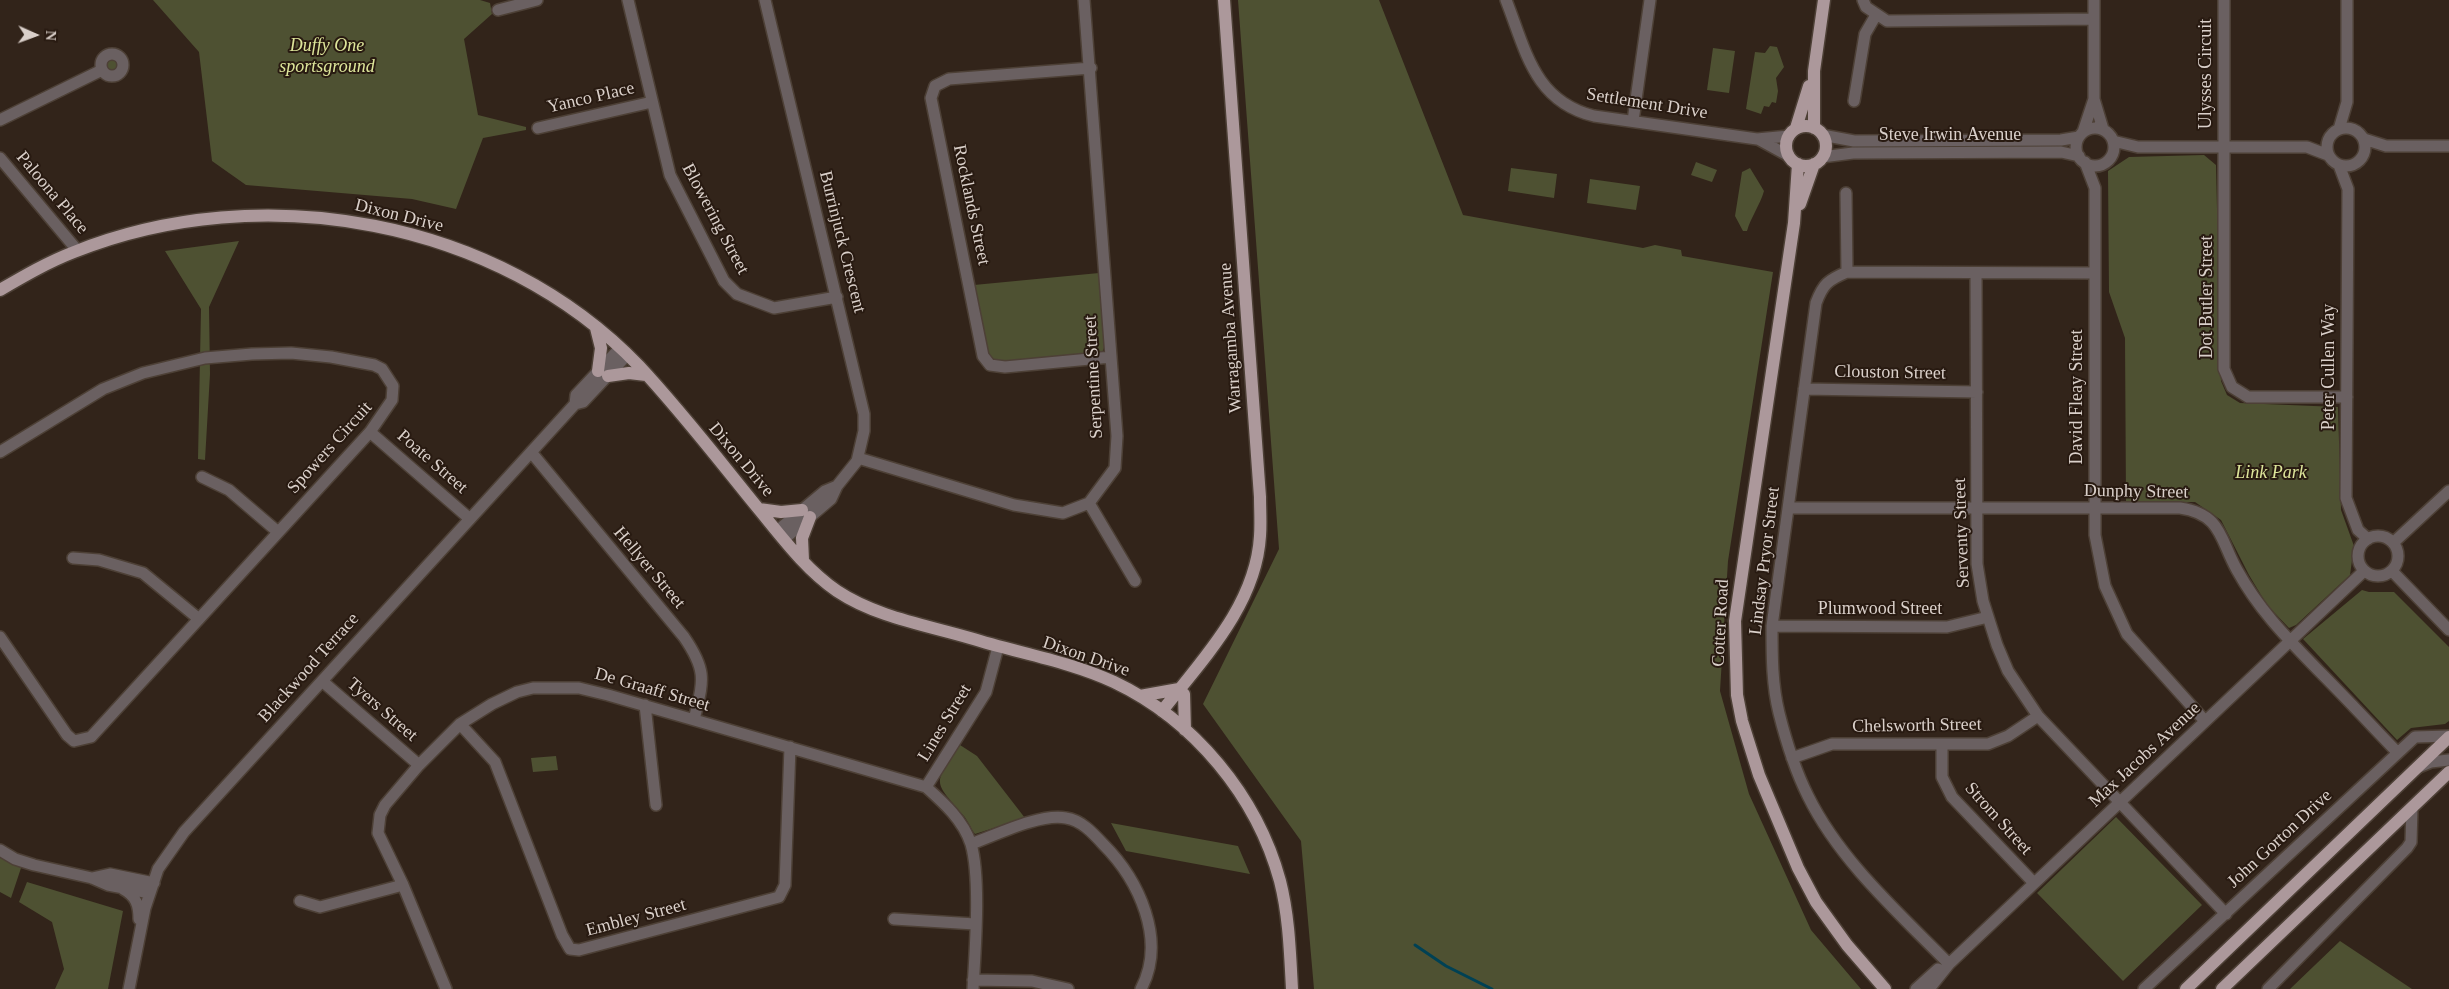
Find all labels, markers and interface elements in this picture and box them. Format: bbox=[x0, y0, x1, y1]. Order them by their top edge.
north arrow bbox=[10, 10, 60, 60]
street label: Ulysses Circuit bbox=[2195, 19, 2217, 129]
text: N bbox=[43, 30, 58, 41]
park label: Duffy One sportsground bbox=[279, 35, 375, 78]
street label: Yanco Place bbox=[545, 78, 637, 118]
street label: Settlement Drive bbox=[1585, 84, 1709, 124]
street label: Steve Irwin Avenue bbox=[1879, 124, 2021, 146]
street label: Rocklands Street bbox=[948, 143, 994, 267]
street label: Paloona Place bbox=[11, 147, 93, 239]
street label: Blowering Street bbox=[677, 160, 753, 278]
street label: Burrinjuck Crescent bbox=[814, 169, 870, 315]
street label: Dixon Drive bbox=[352, 195, 446, 237]
street label: Dot Butler Street bbox=[2196, 236, 2218, 358]
street label: Warragamba Avenue bbox=[1215, 262, 1247, 414]
street label: Peter Cullen Way bbox=[2318, 304, 2340, 430]
street label: Serpentine Street bbox=[1080, 315, 1108, 439]
street label: David Fleay Street bbox=[2066, 330, 2088, 464]
street label: Clouston Street bbox=[1834, 361, 1946, 385]
street label: Spowers Circuit bbox=[283, 397, 377, 499]
street label: Dixon Drive bbox=[704, 418, 778, 502]
street label: Poate Street bbox=[392, 425, 472, 499]
park label: Link Park bbox=[2235, 462, 2307, 484]
street label: Serventy Street bbox=[1949, 477, 1975, 589]
street label: Dunphy Street bbox=[2084, 480, 2188, 504]
street label: Lindsay Pryor Street bbox=[1745, 486, 1785, 636]
street label: Hellyer Street bbox=[608, 523, 690, 613]
street label: Cotter Road bbox=[1708, 579, 1734, 667]
street label: Plumwood Street bbox=[1818, 598, 1942, 620]
street label: Blackwood Terrace bbox=[254, 609, 364, 727]
street label: Dixon Drive bbox=[1040, 632, 1132, 682]
street label: De Graaff Street bbox=[592, 663, 712, 717]
street label: Tyers Street bbox=[342, 674, 422, 746]
street label: Lines Street bbox=[913, 680, 977, 766]
street label: Max Jacobs Avenue bbox=[2085, 698, 2205, 812]
street label: Chelsworth Street bbox=[1852, 714, 1982, 738]
street label: Strom Street bbox=[1960, 778, 2036, 860]
street label: John Gorton Drive bbox=[2223, 785, 2337, 893]
street label: Embley Street bbox=[584, 894, 688, 942]

